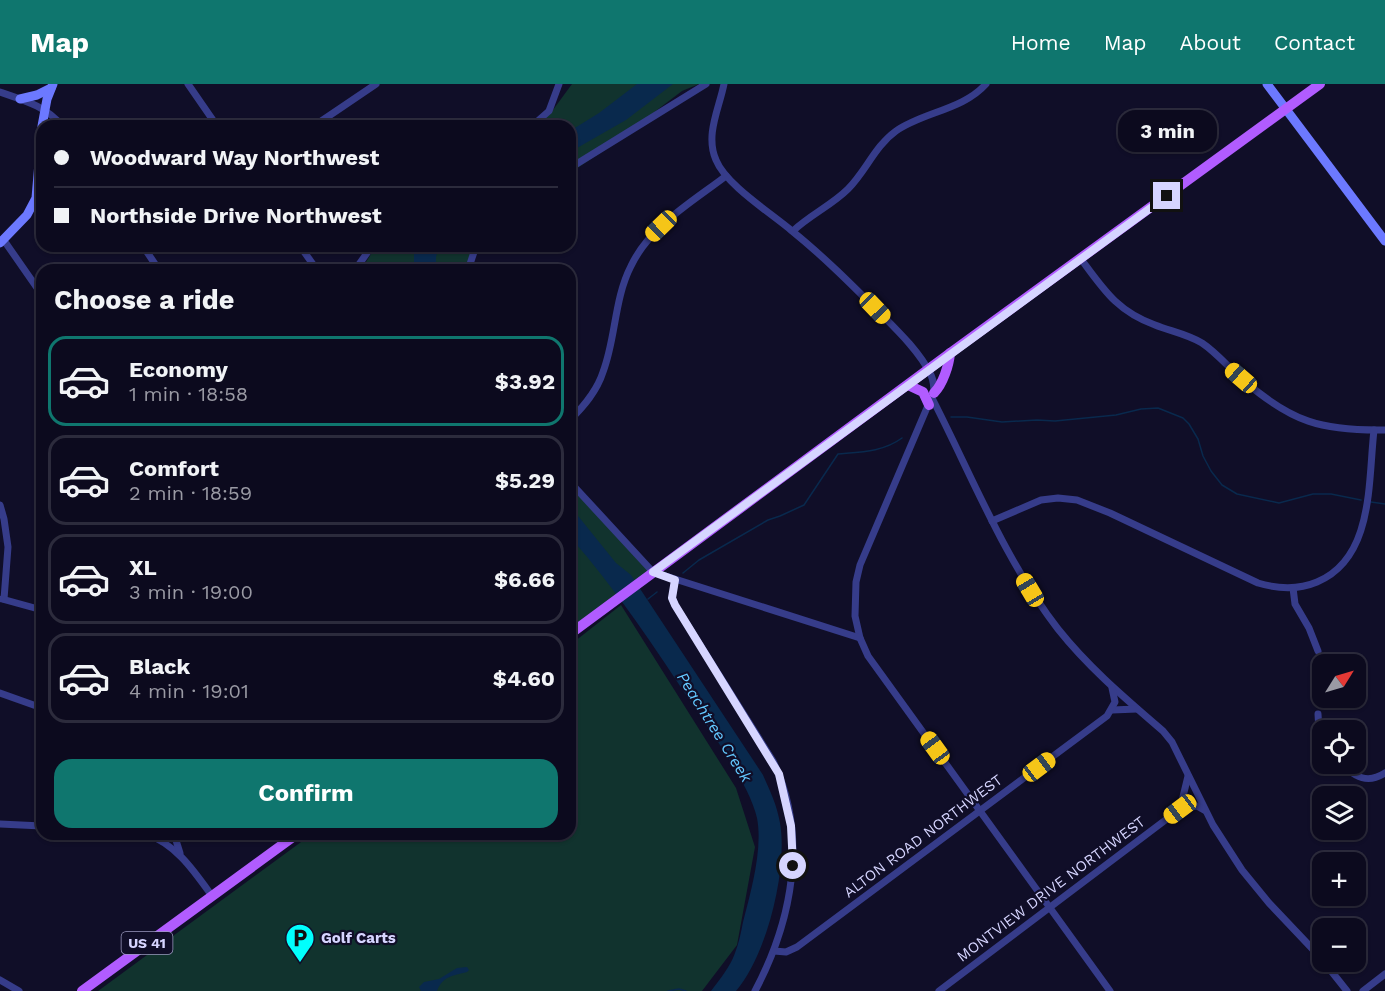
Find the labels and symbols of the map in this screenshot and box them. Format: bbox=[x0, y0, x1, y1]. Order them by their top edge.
callout: 3 min bbox=[1118, 109, 1216, 151]
route end bbox=[1153, 182, 1180, 209]
car bbox=[642, 207, 680, 245]
car bbox=[856, 289, 894, 327]
car bbox=[1222, 359, 1260, 397]
car bbox=[1013, 570, 1047, 610]
north arrow bbox=[1312, 654, 1366, 708]
water label: Peachtree Creek bbox=[673, 669, 757, 787]
car bbox=[917, 728, 953, 768]
car bbox=[1019, 749, 1059, 785]
street label: ALTON ROAD NORTHWEST bbox=[840, 770, 1006, 902]
car bbox=[1160, 791, 1200, 827]
street label: MONTVIEW DRIVE NORTHWEST bbox=[953, 812, 1149, 966]
route start bbox=[779, 852, 806, 879]
parking icon: Golf Carts bbox=[284, 922, 316, 964]
place label: Golf Carts bbox=[321, 929, 396, 947]
road number: US 41 bbox=[122, 932, 172, 954]

